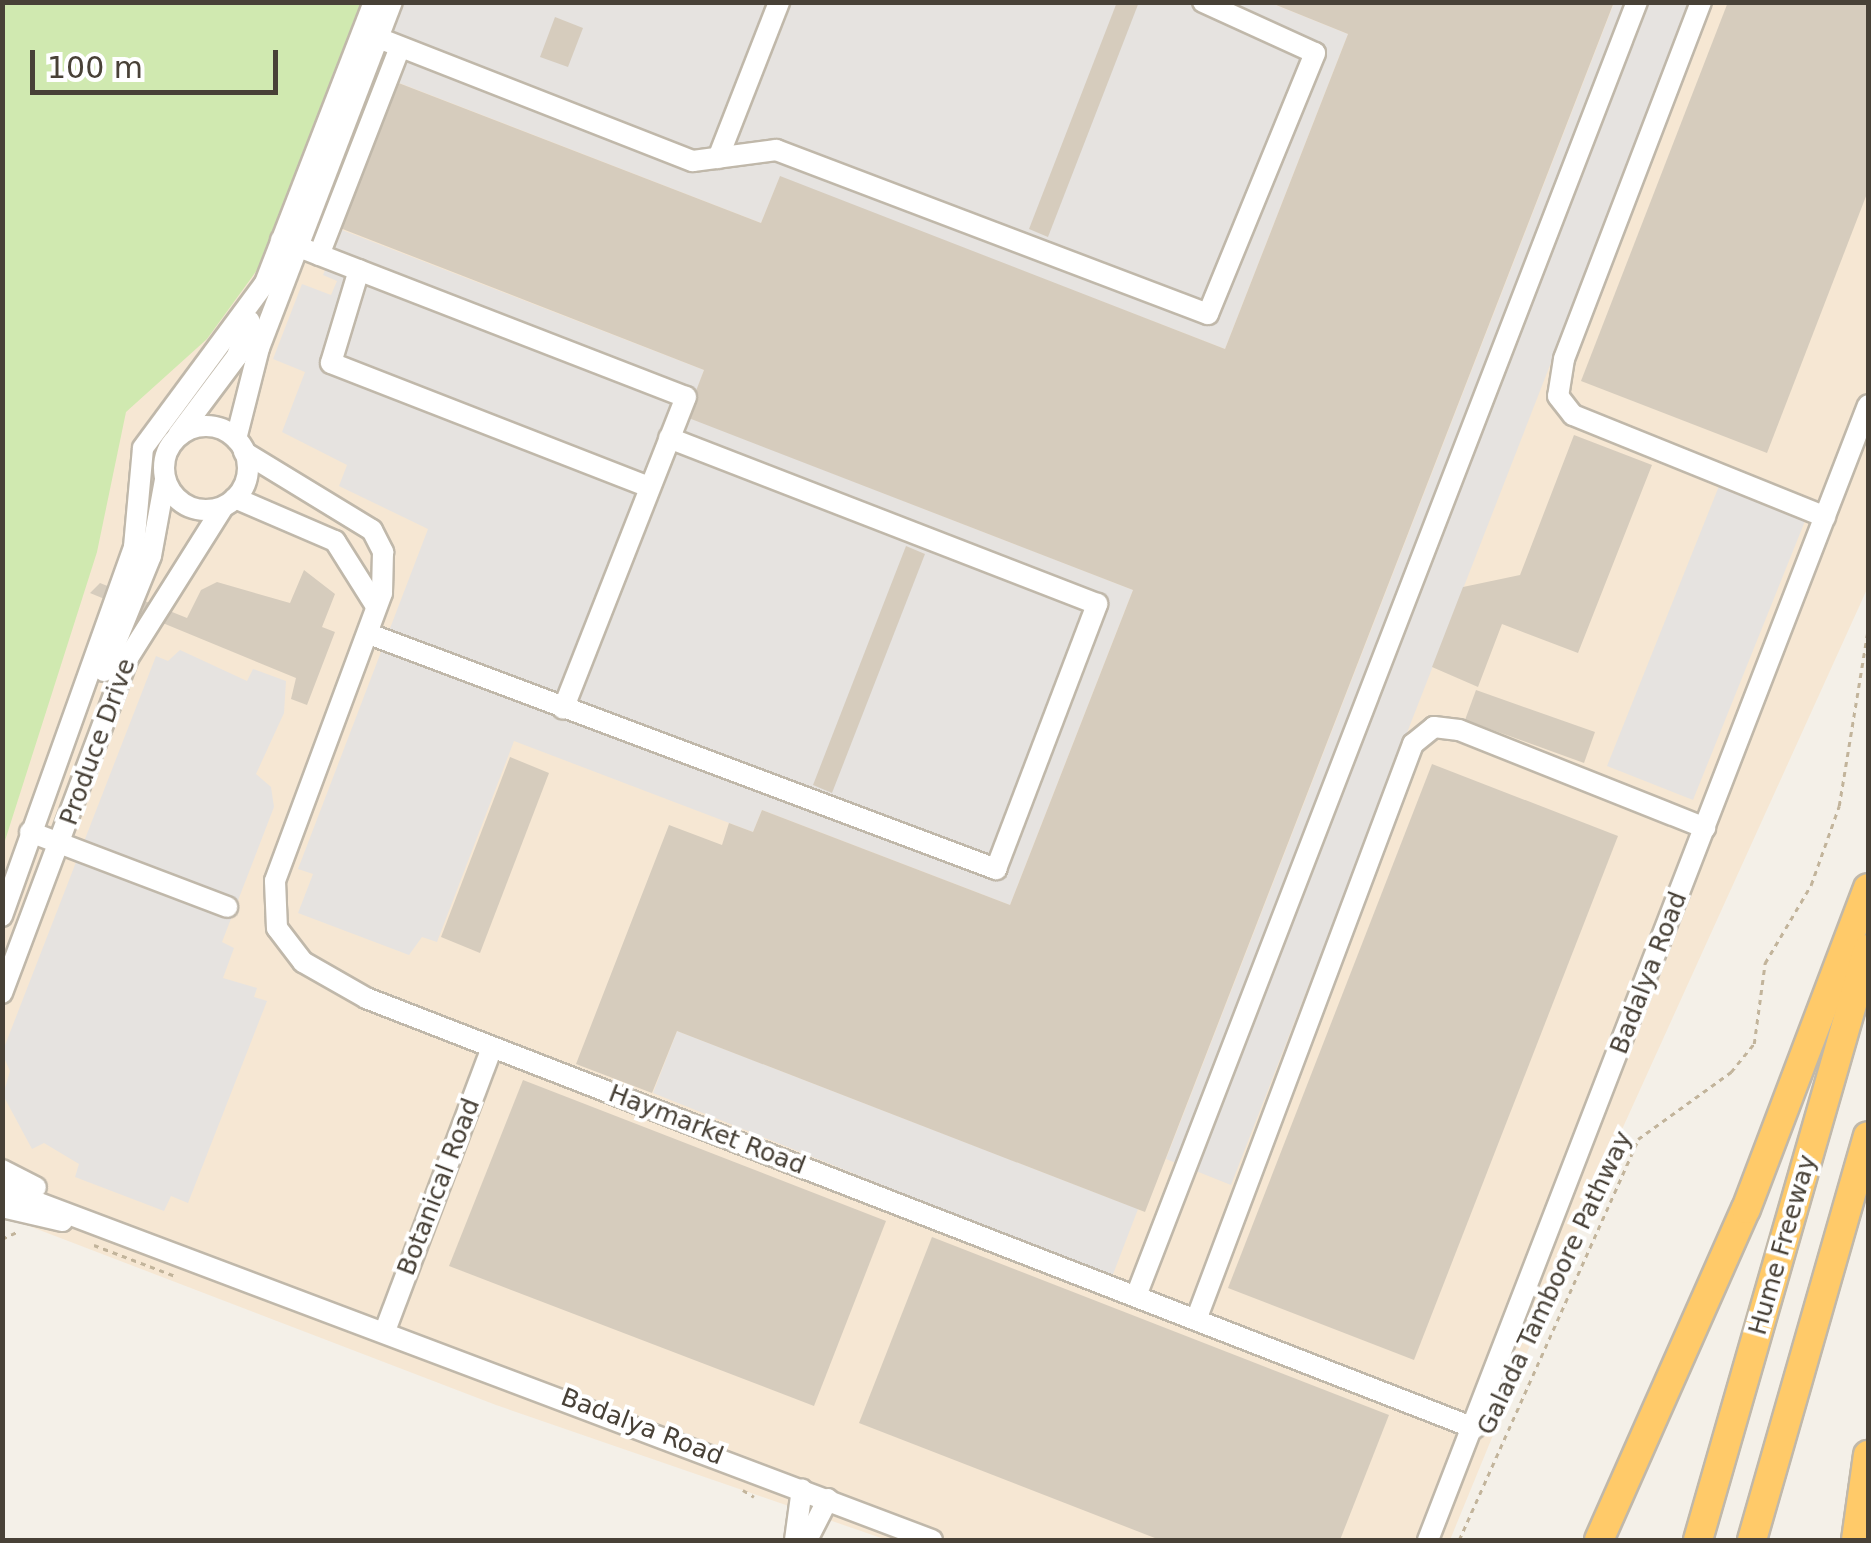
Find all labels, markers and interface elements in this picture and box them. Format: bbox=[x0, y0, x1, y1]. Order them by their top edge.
scale bar bbox=[35, 30, 282, 92]
text: 100 m bbox=[47, 50, 143, 85]
street label: Produce Drive bbox=[54, 655, 142, 829]
street label: Badalya Road bbox=[1604, 888, 1694, 1058]
street label: Haymarket Road bbox=[604, 1079, 810, 1181]
street label: Botanical Road bbox=[391, 1094, 487, 1280]
street label: Galada Tamboore Pathway bbox=[1471, 1126, 1639, 1440]
street label: Hume Freeway bbox=[1743, 1151, 1823, 1339]
street label: Badalya Road bbox=[557, 1382, 727, 1472]

